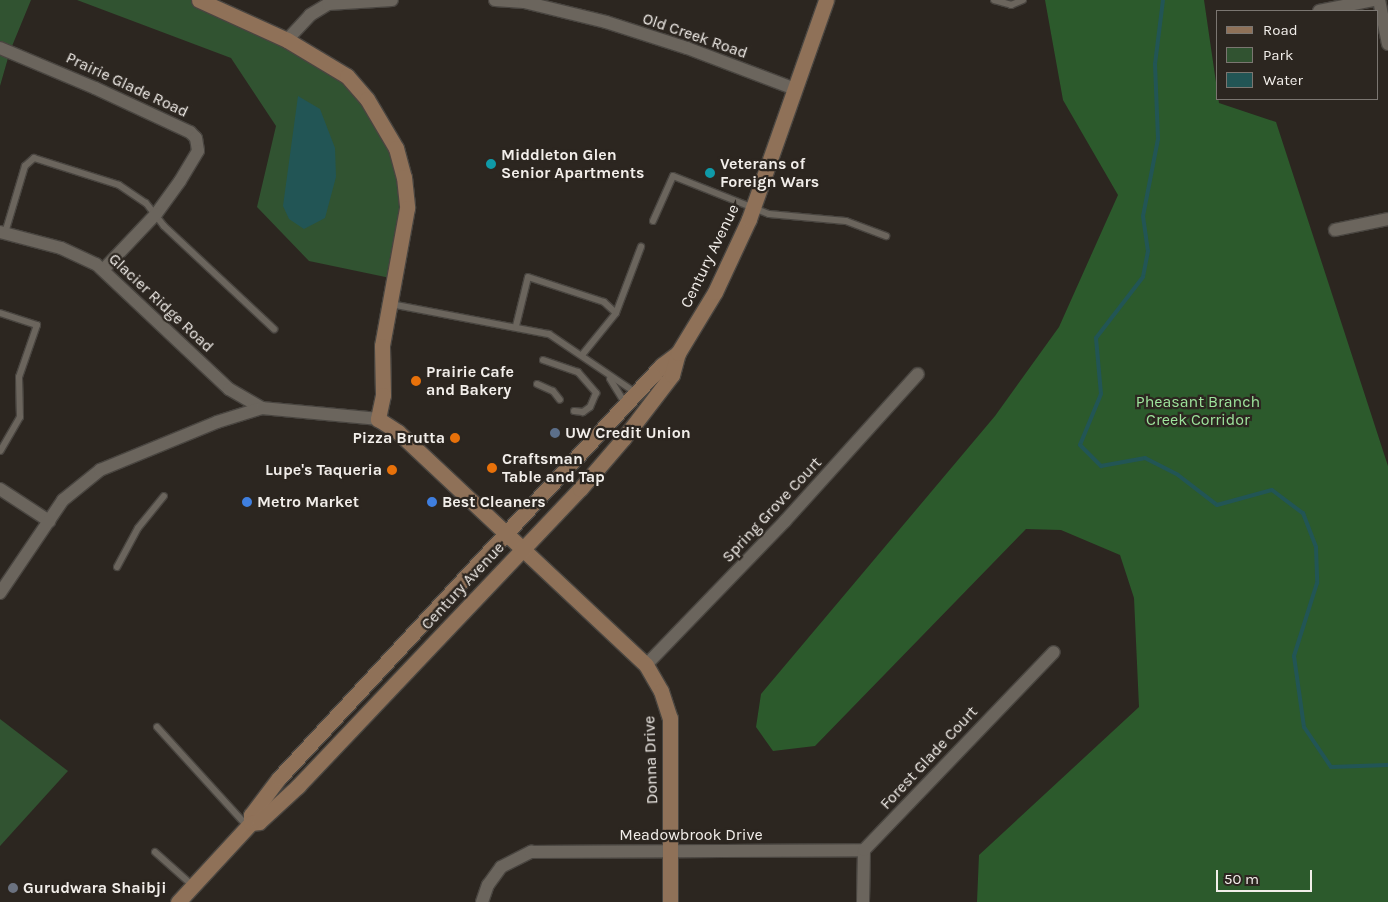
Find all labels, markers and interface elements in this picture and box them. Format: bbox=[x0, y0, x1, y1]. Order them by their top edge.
street label: Old Creek Road bbox=[640, 9, 750, 63]
legend bbox=[1216, 10, 1378, 100]
text: Road bbox=[1263, 21, 1298, 39]
text: Park bbox=[1263, 46, 1293, 64]
street label: Prairie Glade Road bbox=[63, 48, 191, 122]
text: Water bbox=[1263, 71, 1303, 89]
place label: Middleton Glen Senior Apartments bbox=[501, 145, 644, 183]
place label: Veterans of Foreign Wars bbox=[720, 154, 819, 192]
marker: Middleton Glen Senior Apartments bbox=[485, 158, 497, 170]
marker: Veterans of Foreign Wars bbox=[704, 167, 716, 179]
street label: Century Avenue bbox=[677, 201, 743, 311]
street label: Glacier Ridge Road bbox=[105, 249, 217, 357]
place label: Prairie Cafe and Bakery bbox=[426, 362, 514, 400]
marker: Prairie Cafe and Bakery bbox=[410, 375, 422, 387]
park label: Pheasant Branch Creek Corridor bbox=[1136, 392, 1260, 430]
place label: UW Credit Union bbox=[565, 423, 691, 443]
marker: UW Credit Union bbox=[549, 427, 561, 439]
place label: Pizza Brutta bbox=[353, 428, 445, 448]
marker: Pizza Brutta bbox=[449, 432, 461, 444]
place label: Craftsman Table and Tap bbox=[502, 449, 605, 487]
street label: Spring Grove Court bbox=[718, 453, 826, 567]
place label: Lupe's Taqueria bbox=[265, 460, 382, 480]
marker: Craftsman Table and Tap bbox=[486, 462, 498, 474]
marker: Lupe's Taqueria bbox=[386, 464, 398, 476]
place label: Metro Market bbox=[257, 492, 359, 512]
place label: Best Cleaners bbox=[442, 492, 546, 512]
marker: Metro Market bbox=[241, 496, 253, 508]
marker: Best Cleaners bbox=[426, 496, 438, 508]
street label: Century Avenue bbox=[417, 538, 509, 634]
street label: Forest Glade Court bbox=[876, 702, 982, 814]
street label: Donna Drive bbox=[640, 715, 662, 805]
street label: Meadowbrook Drive bbox=[619, 825, 763, 845]
scale bar bbox=[1218, 860, 1314, 892]
text: 50 m bbox=[1224, 870, 1259, 888]
place label: Gurudwara Shaibji bbox=[23, 878, 166, 898]
marker: Gurudwara Shaibji bbox=[7, 882, 19, 894]

